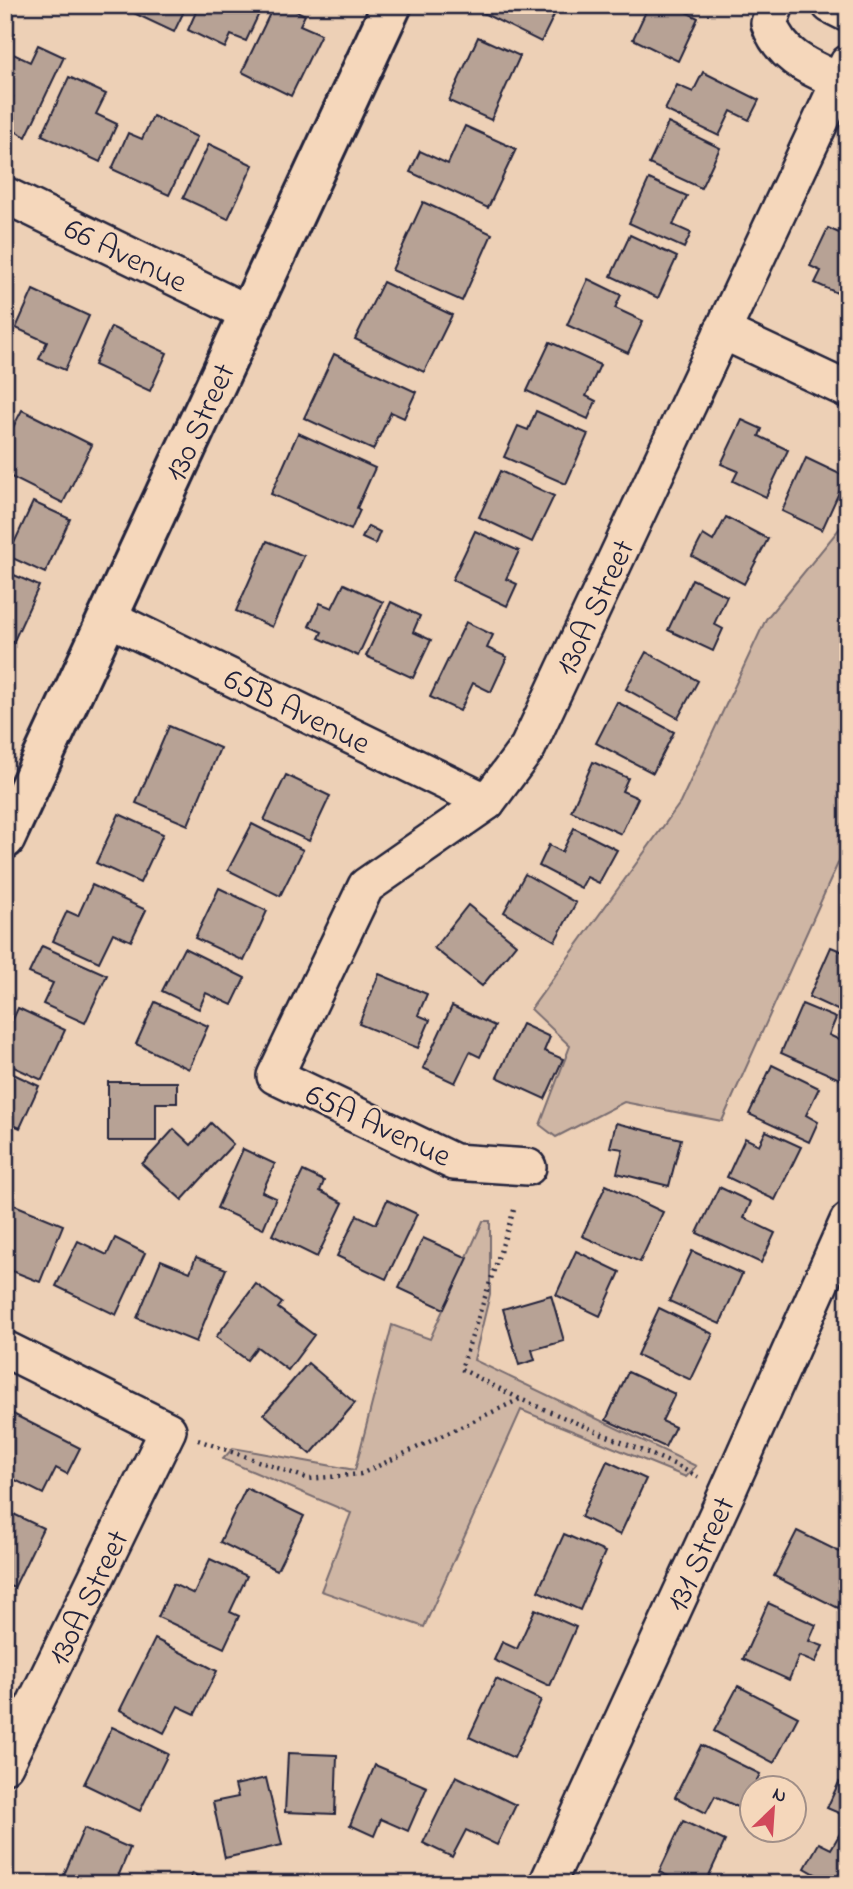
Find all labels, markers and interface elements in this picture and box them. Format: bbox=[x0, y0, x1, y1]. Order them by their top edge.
street label: 66 Avenue bbox=[55, 207, 195, 307]
street label: 130 Street bbox=[154, 356, 250, 490]
street label: 130A Street bbox=[545, 532, 649, 684]
street label: 65B Avenue bbox=[215, 657, 378, 769]
street label: 65A Avenue bbox=[297, 1073, 459, 1182]
street label: 131 Street bbox=[655, 1489, 749, 1620]
street label: 130A Street bbox=[37, 1523, 143, 1674]
north arrow bbox=[738, 1773, 808, 1843]
text: N bbox=[768, 1781, 791, 1811]

